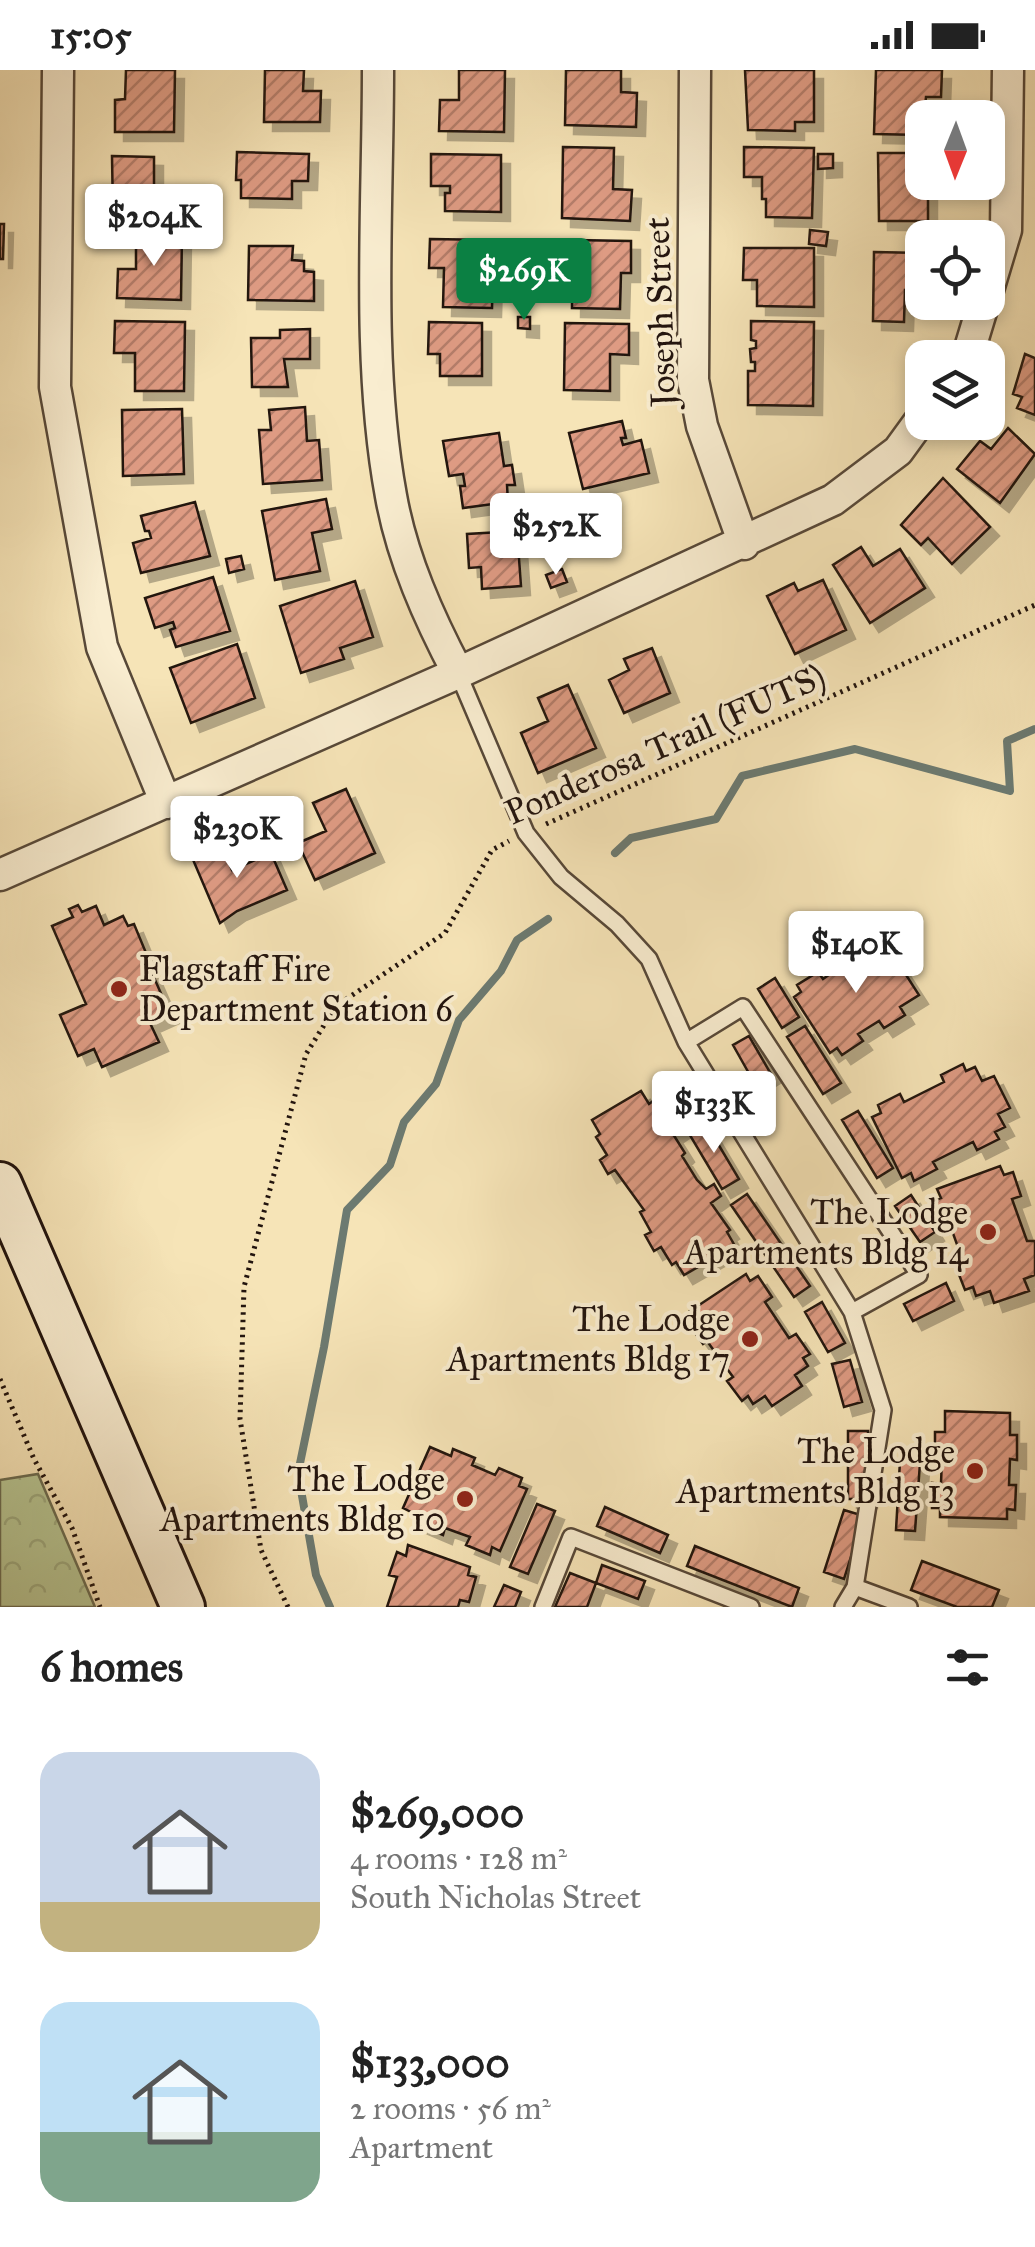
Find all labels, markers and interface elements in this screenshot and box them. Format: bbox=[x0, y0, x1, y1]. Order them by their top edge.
text: 15:05 bbox=[50, 12, 132, 58]
north arrow bbox=[905, 100, 1005, 200]
map controls bbox=[905, 100, 1005, 440]
pin: $204K bbox=[84, 184, 224, 269]
text: $204K bbox=[107, 197, 201, 236]
street label: Joseph Street bbox=[636, 216, 685, 412]
button: locate bbox=[905, 220, 1005, 320]
pin: $269K bbox=[454, 238, 594, 323]
text: $269K bbox=[478, 251, 570, 290]
button: layers bbox=[905, 340, 1005, 440]
pin: $252K bbox=[486, 493, 626, 578]
text: $252K bbox=[512, 506, 600, 545]
street label: Ponderosa Trail (FUTS) bbox=[498, 654, 832, 834]
pin: $230K bbox=[167, 796, 307, 881]
text: $230K bbox=[192, 809, 282, 848]
pin: $140K bbox=[786, 911, 926, 996]
text: $140K bbox=[811, 924, 902, 963]
place label: Flagstaff Fire Department Station 6 bbox=[139, 948, 454, 1031]
marker: Flagstaff Fire Department Station 6 bbox=[108, 978, 130, 1000]
pin: $133K bbox=[644, 1071, 784, 1156]
text: $133K bbox=[674, 1084, 754, 1123]
place label: The Lodge Apartments Bldg 14 bbox=[682, 1191, 969, 1274]
marker: The Lodge Apartments Bldg 14 bbox=[977, 1221, 999, 1243]
place label: The Lodge Apartments Bldg 17 bbox=[445, 1298, 730, 1381]
marker: The Lodge Apartments Bldg 17 bbox=[739, 1328, 761, 1350]
place label: The Lodge Apartments Bldg 13 bbox=[675, 1430, 955, 1513]
place label: The Lodge Apartments Bldg 10 bbox=[158, 1458, 445, 1541]
marker: The Lodge Apartments Bldg 13 bbox=[964, 1460, 986, 1482]
marker: The Lodge Apartments Bldg 10 bbox=[454, 1488, 476, 1510]
icon: filters bbox=[940, 1640, 995, 1695]
text: 6 homes bbox=[40, 1641, 183, 1693]
text: $269,000 bbox=[350, 1787, 524, 1839]
icon: home bbox=[120, 1792, 240, 1912]
text: 4 rooms · 128 m² bbox=[350, 1839, 567, 1878]
text: South Nicholas Street bbox=[350, 1878, 641, 1917]
text: $133,000 bbox=[350, 2037, 510, 2089]
icon: home bbox=[120, 2042, 240, 2162]
text: 2 rooms · 56 m² bbox=[350, 2089, 551, 2128]
text: Apartment bbox=[350, 2128, 493, 2167]

